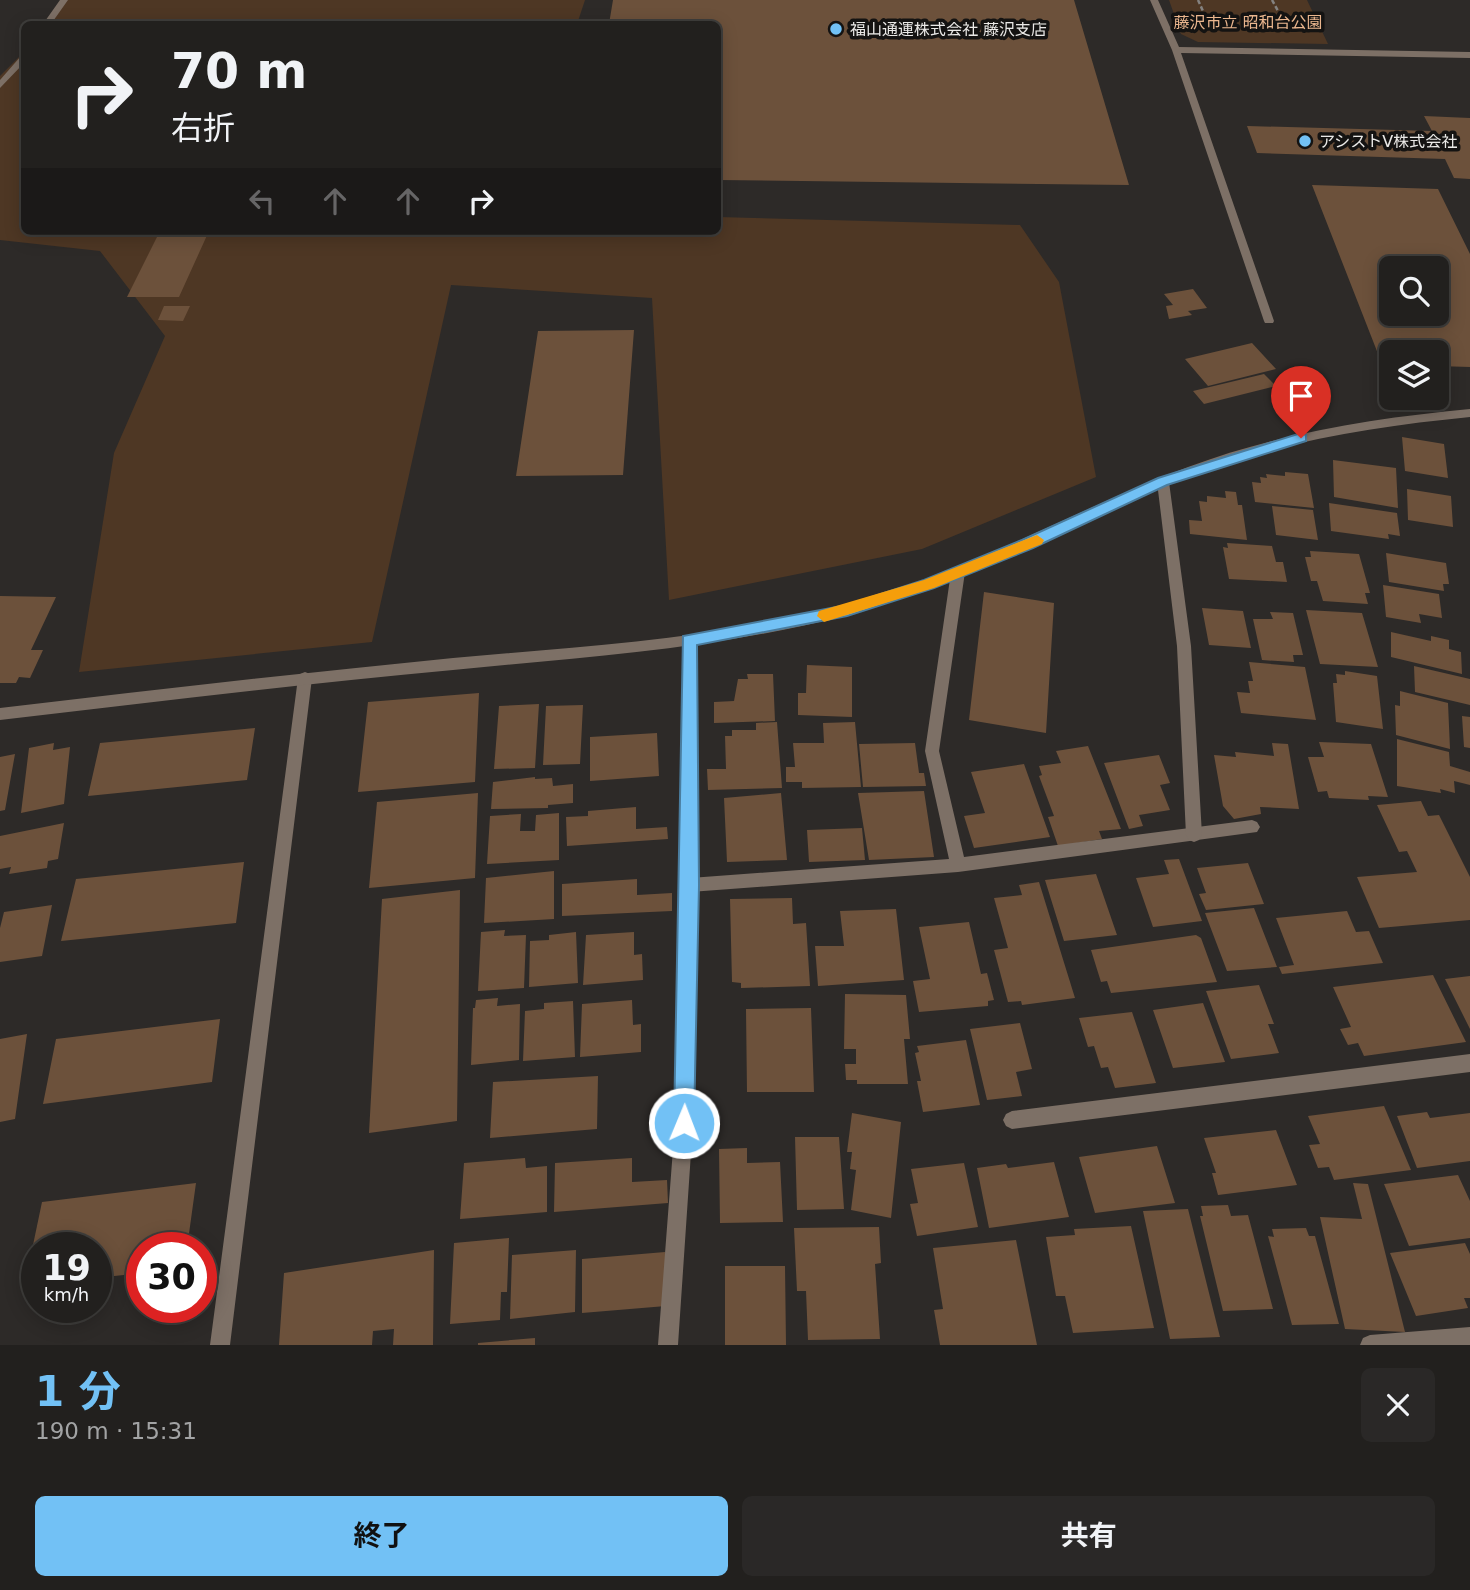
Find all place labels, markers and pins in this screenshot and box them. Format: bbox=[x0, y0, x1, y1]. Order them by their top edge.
place label: 福山通運株式会社 藤沢支店 bbox=[850, 20, 1047, 39]
marker: 福山通運株式会社 藤沢支店 bbox=[828, 21, 844, 37]
place label: アシストV株式会社 bbox=[1319, 132, 1457, 151]
marker: アシストV株式会社 bbox=[1297, 133, 1313, 149]
pin bbox=[1271, 366, 1331, 438]

